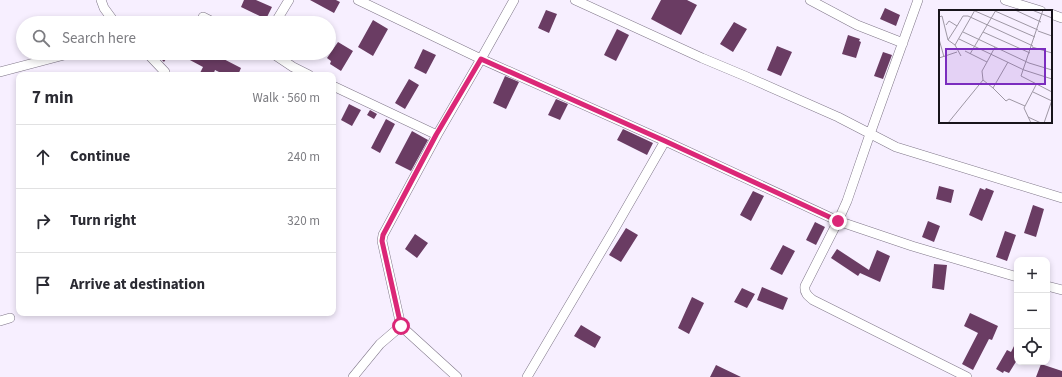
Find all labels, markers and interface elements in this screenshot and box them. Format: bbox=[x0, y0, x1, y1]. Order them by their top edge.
inset map bbox=[939, 10, 1052, 123]
search box bbox=[16, 16, 336, 60]
icon: search bbox=[30, 27, 52, 49]
text: Search here bbox=[62, 28, 136, 49]
text: 7 min bbox=[32, 86, 73, 110]
text: Walk · 560 m bbox=[252, 89, 320, 107]
icon: ahead bbox=[32, 146, 54, 168]
text: Continue bbox=[70, 146, 130, 167]
text: 240 m bbox=[287, 148, 320, 166]
icon: right bbox=[32, 210, 54, 232]
text: Turn right bbox=[70, 210, 136, 231]
text: 320 m bbox=[287, 212, 320, 230]
route end bbox=[829, 212, 847, 230]
map controls bbox=[1014, 257, 1050, 365]
button: + bbox=[1014, 257, 1050, 293]
icon: arrive bbox=[32, 274, 54, 296]
text: Arrive at destination bbox=[70, 274, 205, 295]
button: − bbox=[1014, 293, 1050, 329]
route start bbox=[392, 317, 410, 335]
button: locate bbox=[1014, 329, 1050, 365]

